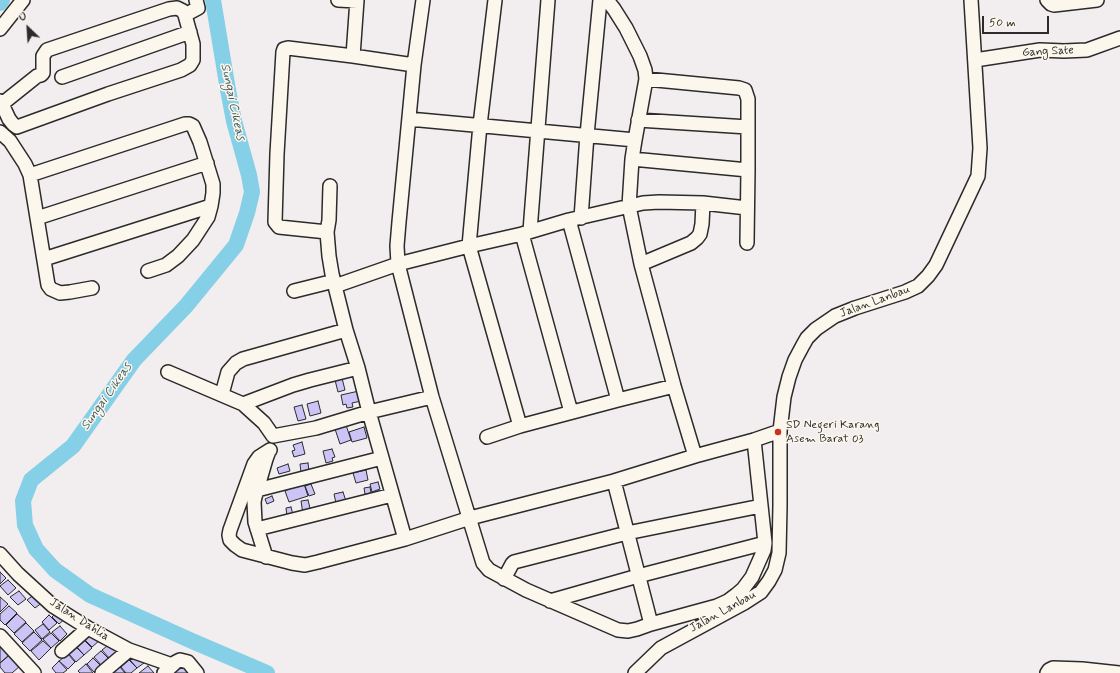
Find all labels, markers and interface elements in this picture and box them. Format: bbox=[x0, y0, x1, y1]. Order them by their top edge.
north arrow bbox=[8, 8, 48, 48]
scale bar bbox=[984, 8, 1051, 34]
text: U bbox=[17, 9, 29, 25]
text: 50 m bbox=[989, 15, 1016, 31]
street label: Gang Sate bbox=[1022, 43, 1074, 61]
water label: Sungai Cikeas bbox=[216, 62, 248, 142]
street label: Jalan Lanbau bbox=[838, 283, 912, 321]
water label: Sungai Cikeas bbox=[78, 361, 136, 433]
place label: SD Negeri Karang Asem Barat 03 bbox=[786, 418, 880, 446]
marker: SD Negeri Karang Asem Barat 03 bbox=[773, 427, 783, 437]
street label: Jalan Lanbau bbox=[687, 588, 759, 636]
street label: Jalan Dahlia bbox=[46, 595, 112, 645]

